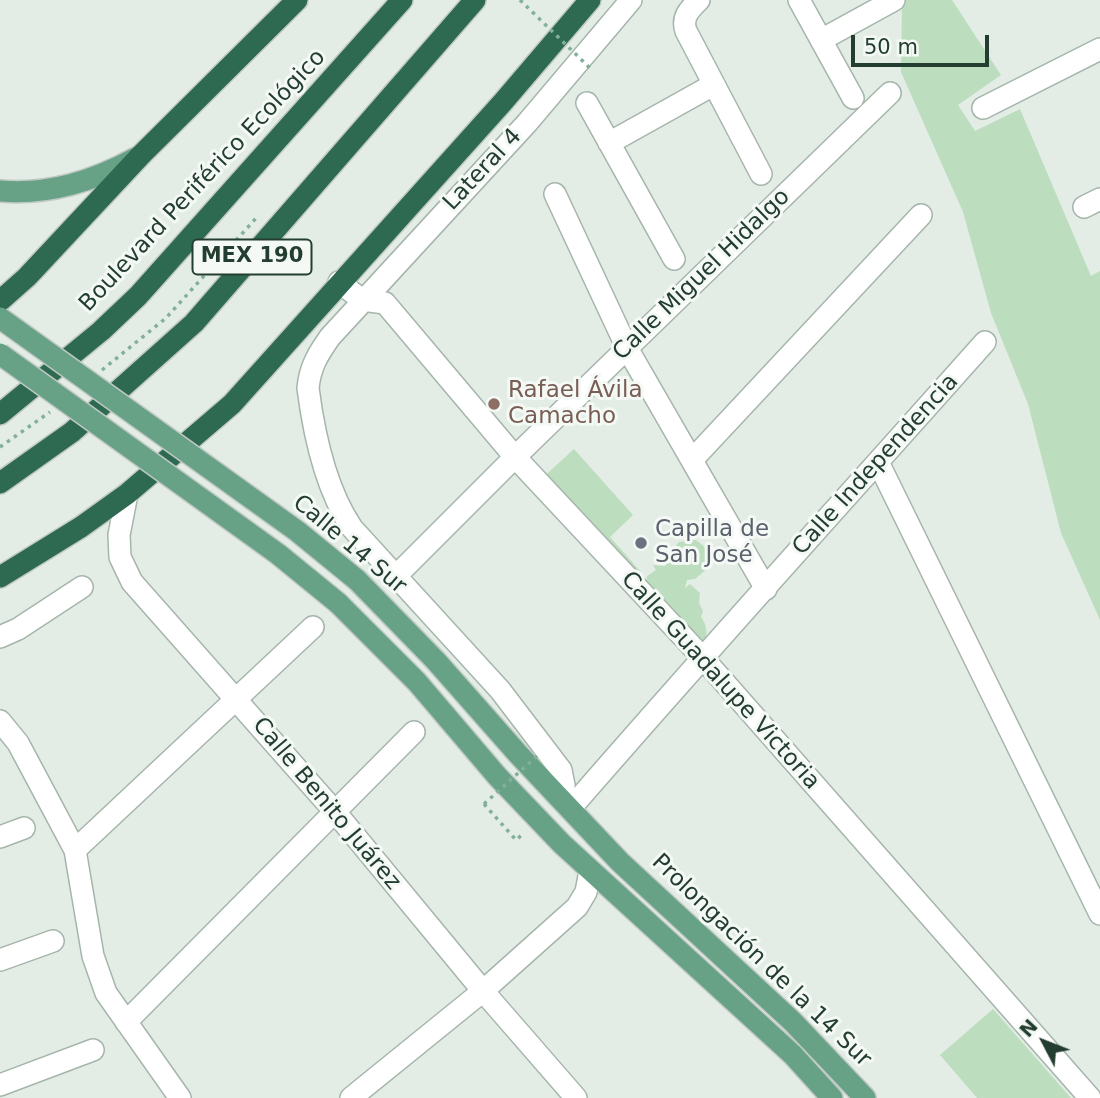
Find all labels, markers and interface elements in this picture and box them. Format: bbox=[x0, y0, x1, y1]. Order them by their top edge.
scale bar bbox=[855, 21, 993, 65]
text: 50 m bbox=[864, 35, 918, 59]
street label: Boulevard Periférico Ecológico bbox=[74, 44, 332, 318]
street label: Lateral 4 bbox=[438, 123, 528, 217]
street label: Calle Miguel Hidalgo bbox=[608, 183, 796, 367]
road number: MEX 190 bbox=[192, 240, 312, 274]
street label: Calle Independencia bbox=[787, 369, 965, 561]
place label: Rafael Ávila Camacho bbox=[508, 377, 642, 431]
marker: Rafael Ávila Camacho bbox=[486, 396, 502, 412]
street label: Calle 14 Sur bbox=[287, 490, 411, 600]
place label: Capilla de San José bbox=[655, 516, 769, 570]
marker: Capilla de San José bbox=[633, 535, 649, 551]
street label: Calle Guadalupe Victoria bbox=[615, 566, 825, 796]
street label: Calle Benito Juárez bbox=[246, 712, 406, 896]
street label: Prolongación de la 14 Sur bbox=[646, 849, 876, 1073]
north arrow bbox=[1009, 1007, 1079, 1077]
text: N bbox=[1015, 1015, 1042, 1041]

